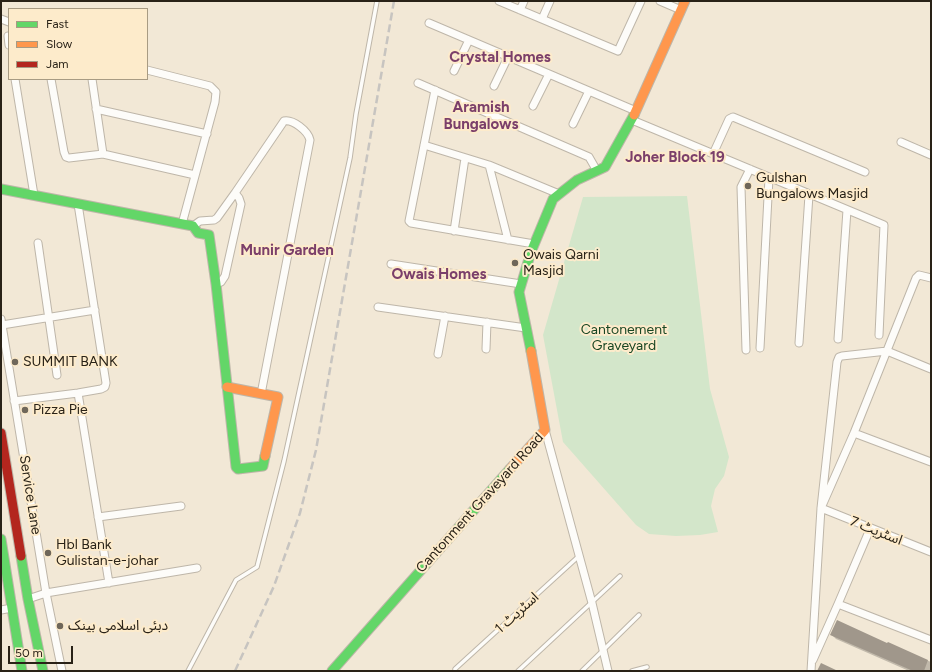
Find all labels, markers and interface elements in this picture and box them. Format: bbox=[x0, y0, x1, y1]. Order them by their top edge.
legend bbox=[8, 8, 148, 80]
text: Fast bbox=[46, 17, 69, 31]
text: Slow bbox=[46, 37, 72, 51]
district label: Crystal Homes bbox=[449, 49, 551, 67]
text: Jam bbox=[46, 57, 69, 71]
district label: Aramish Bungalows bbox=[444, 99, 518, 134]
district label: Joher Block 19 bbox=[625, 149, 725, 167]
place label: Gulshan Bungalows Masjid bbox=[756, 170, 868, 202]
marker: Gulshan Bungalows Masjid bbox=[743, 181, 753, 191]
district label: Munir Garden bbox=[240, 242, 334, 260]
place label: Owais Qarni Masjid bbox=[523, 247, 599, 280]
marker: Owais Qarni Masjid bbox=[510, 258, 520, 268]
district label: Owais Homes bbox=[392, 266, 486, 284]
park label: Cantonement Graveyard bbox=[581, 322, 667, 354]
place label: SUMMIT BANK bbox=[23, 354, 118, 370]
marker: SUMMIT BANK bbox=[10, 357, 20, 367]
place label: Pizza Pie bbox=[33, 402, 88, 418]
marker: Pizza Pie bbox=[20, 405, 30, 415]
street label: Cantonment Graveyard Road bbox=[413, 430, 547, 576]
street label: Service Lane bbox=[15, 454, 45, 536]
street label: اسٹریٹ 7 bbox=[847, 513, 905, 549]
place label: Hbl Bank Gulistan-e-johar bbox=[56, 537, 158, 570]
marker: Hbl Bank Gulistan-e-johar bbox=[43, 548, 53, 558]
street label: اسٹریٹ 1 bbox=[492, 589, 542, 637]
place label: دبئی اسلامی بینک bbox=[68, 618, 168, 634]
marker: دبئی اسلامی بینک bbox=[55, 621, 65, 631]
scale bar bbox=[10, 638, 75, 664]
text: 50 m bbox=[15, 646, 43, 660]

